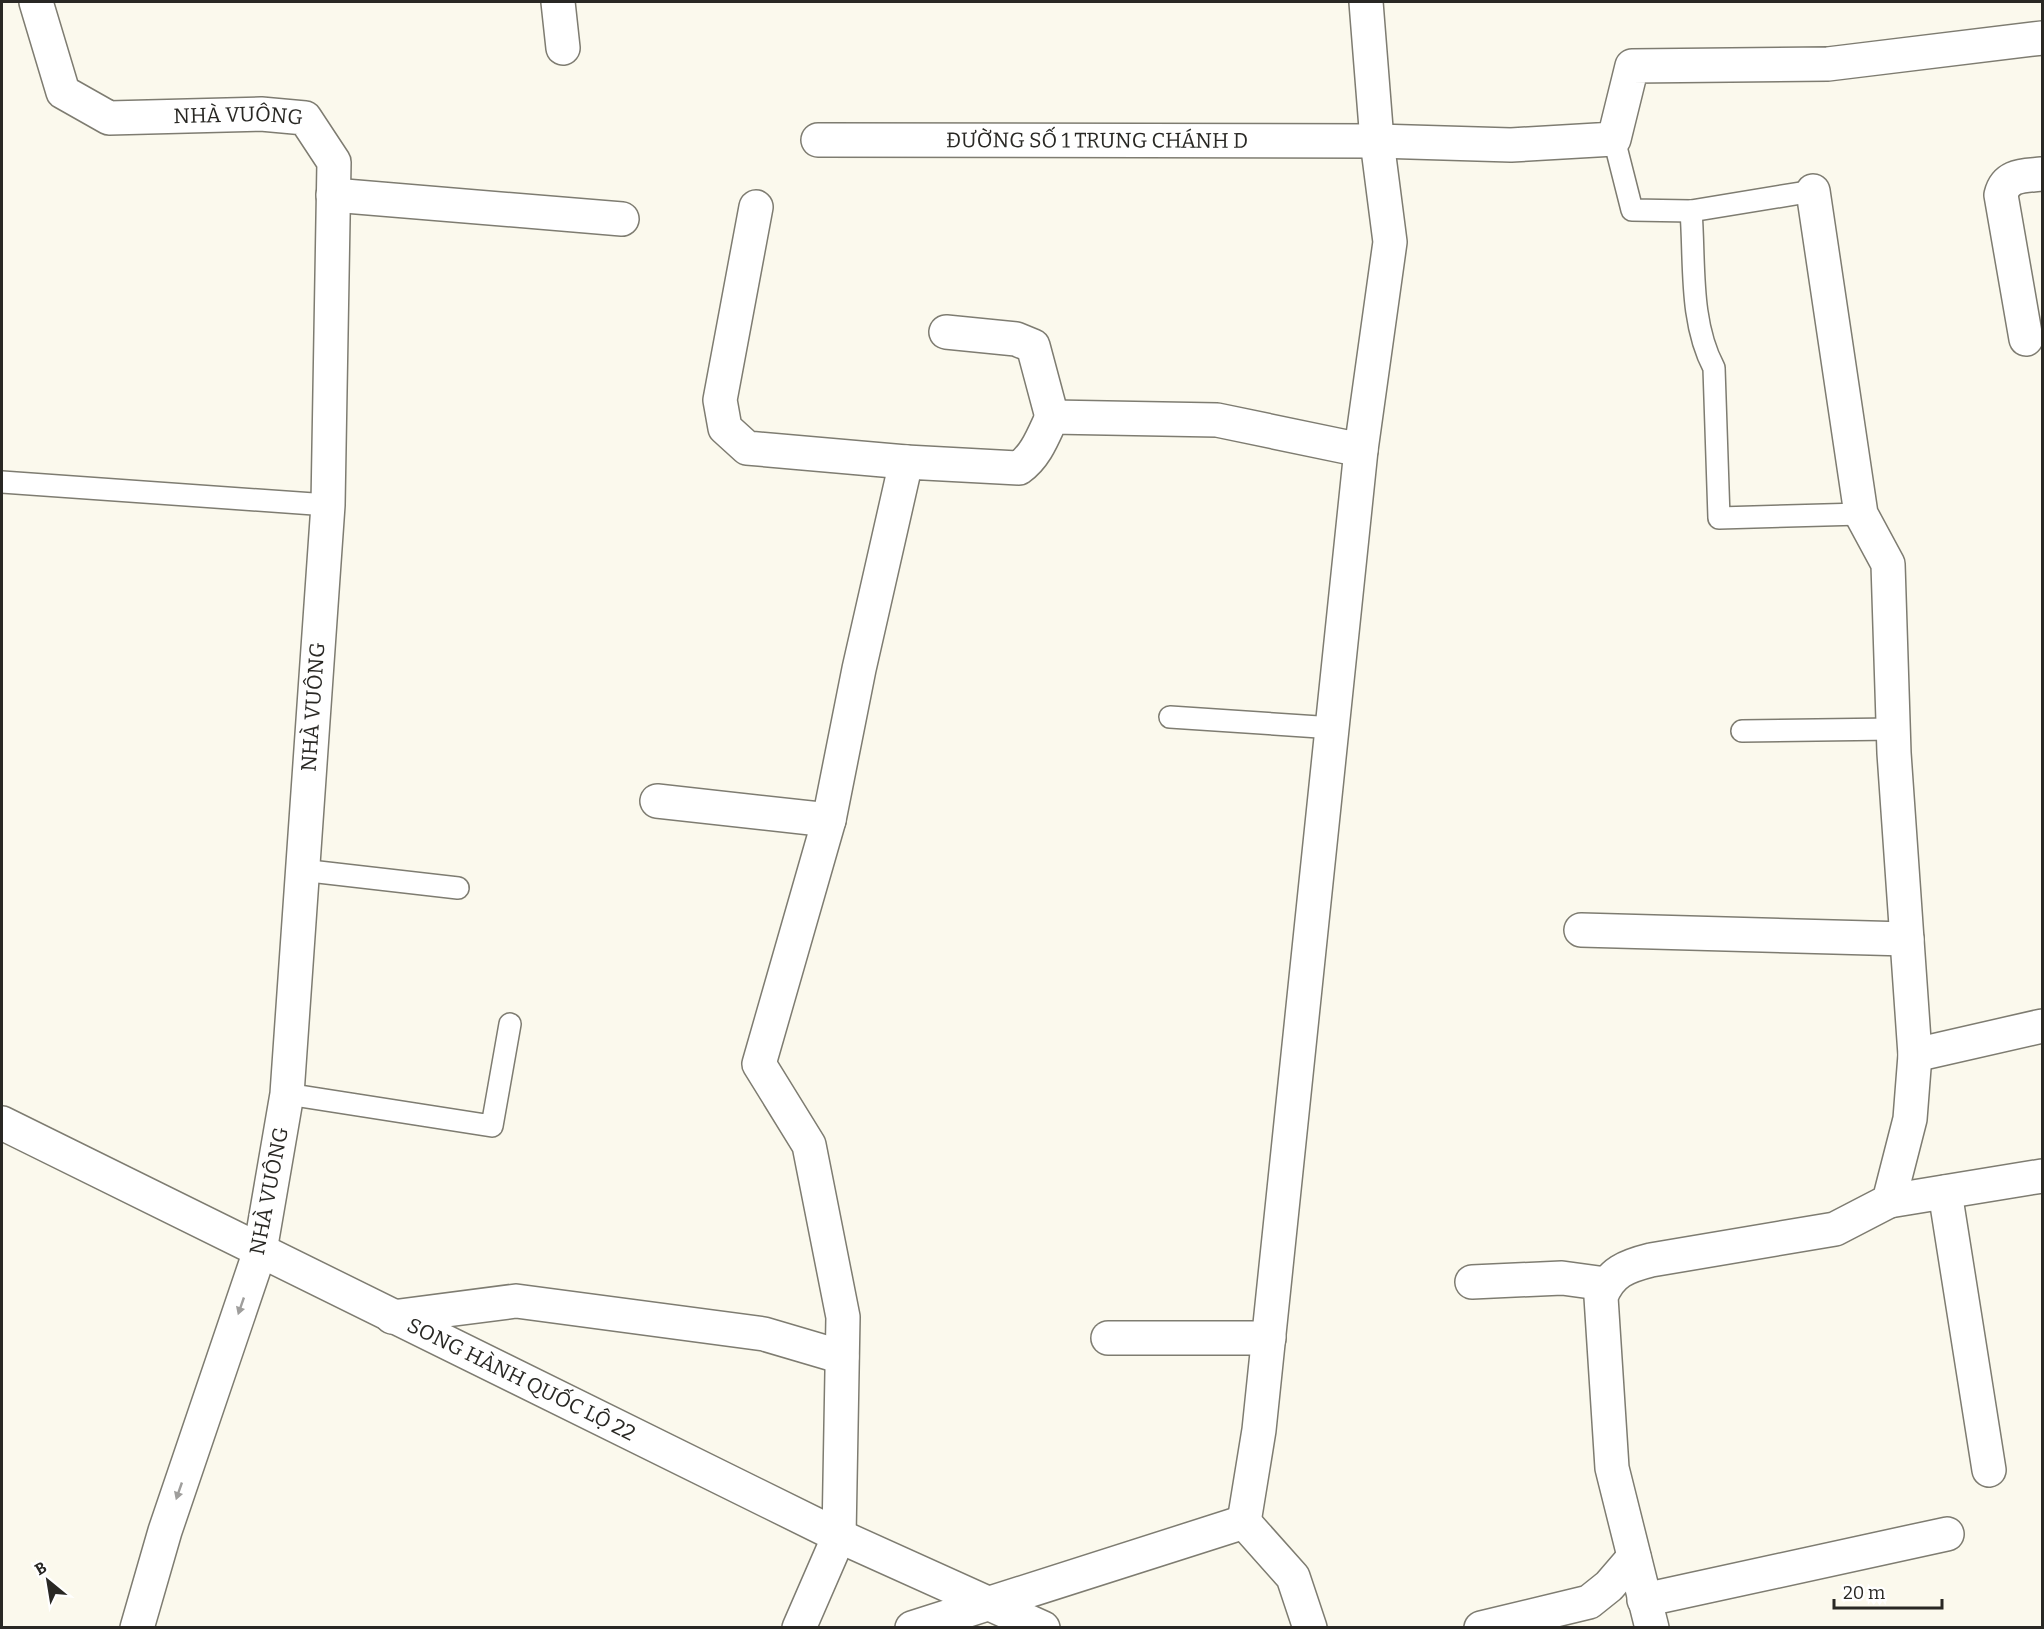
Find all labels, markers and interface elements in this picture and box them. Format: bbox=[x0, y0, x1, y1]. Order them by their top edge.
street label: NHÀ VUÔNG bbox=[173, 101, 304, 131]
street label: ĐƯỜNG SỐ 1 TRUNG CHÁNH D bbox=[946, 126, 1248, 154]
street label: NHÀ VUÔNG bbox=[296, 641, 330, 773]
street label: NHÀ VUÔNG bbox=[244, 1125, 294, 1257]
one-way arrow bbox=[236, 1297, 246, 1315]
street label: SONG HÀNH QUỐC LỘ 22 bbox=[403, 1312, 640, 1446]
one-way arrow bbox=[173, 1482, 183, 1500]
north arrow bbox=[18, 1551, 78, 1611]
text: B bbox=[32, 1558, 50, 1579]
scale bar bbox=[1834, 1572, 1942, 1610]
text: 20 m bbox=[1843, 1582, 1885, 1604]

